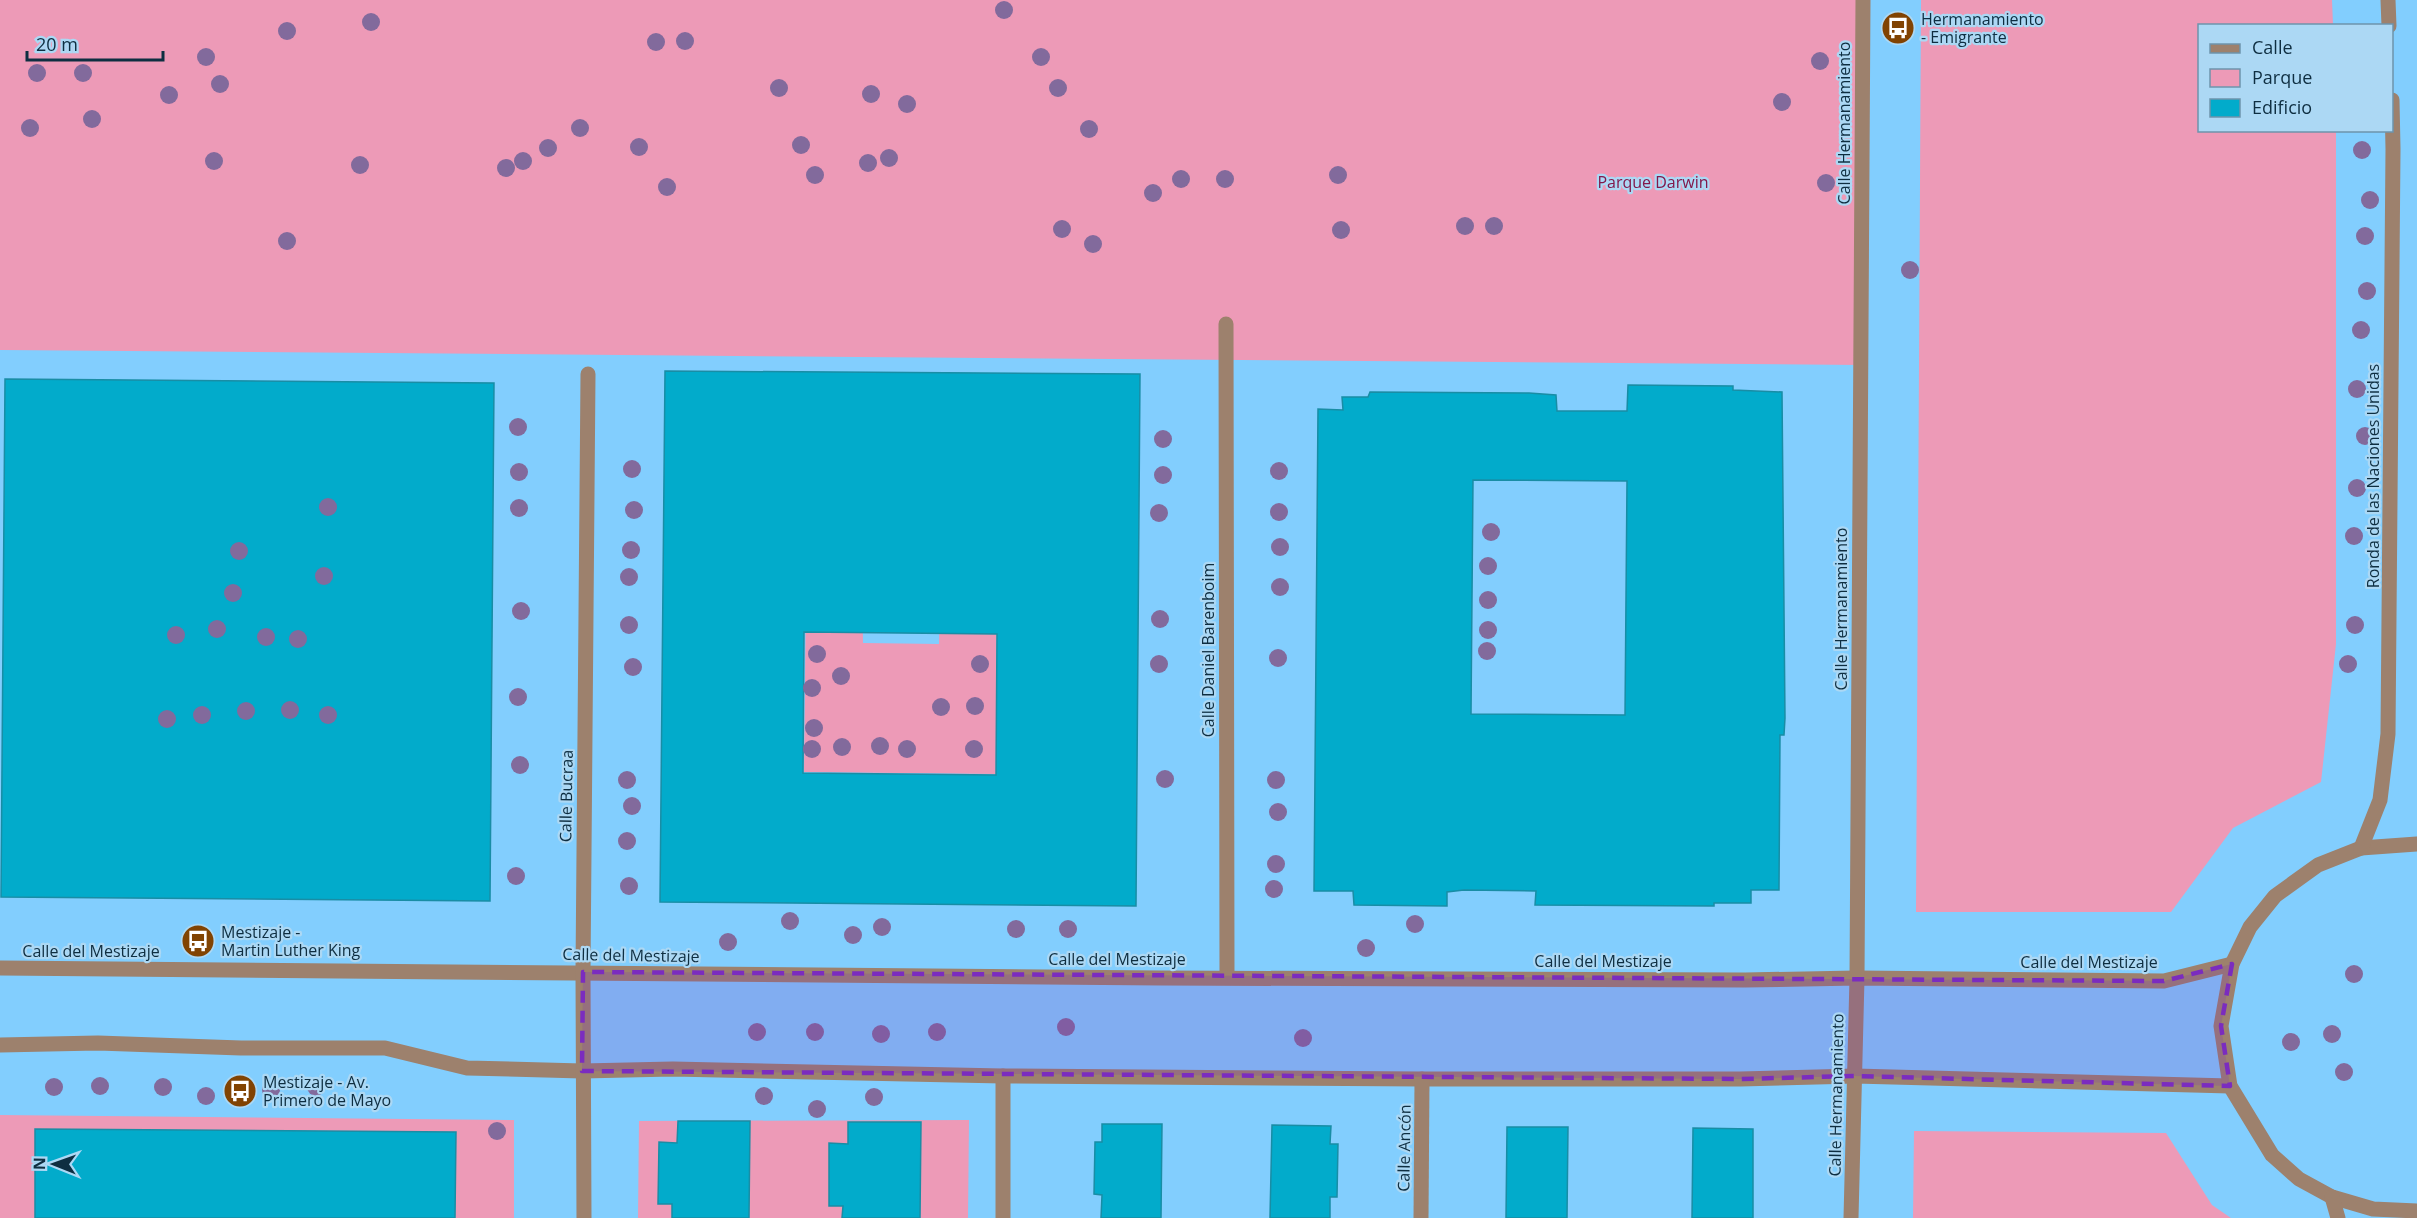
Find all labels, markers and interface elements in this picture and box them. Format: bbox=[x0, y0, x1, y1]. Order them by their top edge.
place label: Hermanamiento - Emigrante bbox=[1921, 8, 2044, 48]
bus stop icon: Hermanamiento - Emigrante bbox=[1880, 10, 1916, 46]
scale bar bbox=[27, 24, 164, 62]
legend bbox=[2198, 24, 2393, 132]
text: 20 m bbox=[36, 32, 78, 56]
text: Calle bbox=[2252, 35, 2293, 59]
street label: Calle Hermanamiento bbox=[1833, 42, 1855, 204]
text: Parque bbox=[2252, 65, 2312, 89]
text: Edificio bbox=[2252, 95, 2312, 119]
park label: Parque Darwin bbox=[1597, 171, 1709, 193]
street label: Ronda de las Naciones Unidas bbox=[2362, 364, 2384, 588]
street label: Calle Hermanamiento bbox=[1830, 528, 1852, 690]
street label: Calle Daniel Barenboim bbox=[1197, 563, 1219, 737]
street label: Calle Bucraa bbox=[554, 750, 578, 842]
place label: Mestizaje - Martin Luther King bbox=[221, 921, 361, 961]
bus stop icon: Mestizaje - Martin Luther King bbox=[180, 923, 216, 959]
street label: Calle del Mestizaje bbox=[22, 940, 160, 962]
street label: Calle del Mestizaje bbox=[562, 943, 700, 967]
street label: Calle del Mestizaje bbox=[1048, 948, 1186, 970]
street label: Calle del Mestizaje bbox=[1534, 950, 1672, 972]
street label: Calle del Mestizaje bbox=[2020, 951, 2158, 973]
street label: Calle Hermanamiento bbox=[1824, 1013, 1848, 1177]
place label: Mestizaje - Av. Primero de Mayo bbox=[263, 1071, 391, 1111]
bus stop icon: Mestizaje - Av. Primero de Mayo bbox=[222, 1073, 258, 1109]
street label: Calle Ancón bbox=[1392, 1104, 1416, 1192]
north arrow bbox=[24, 1134, 84, 1194]
text: N bbox=[28, 1157, 50, 1170]

